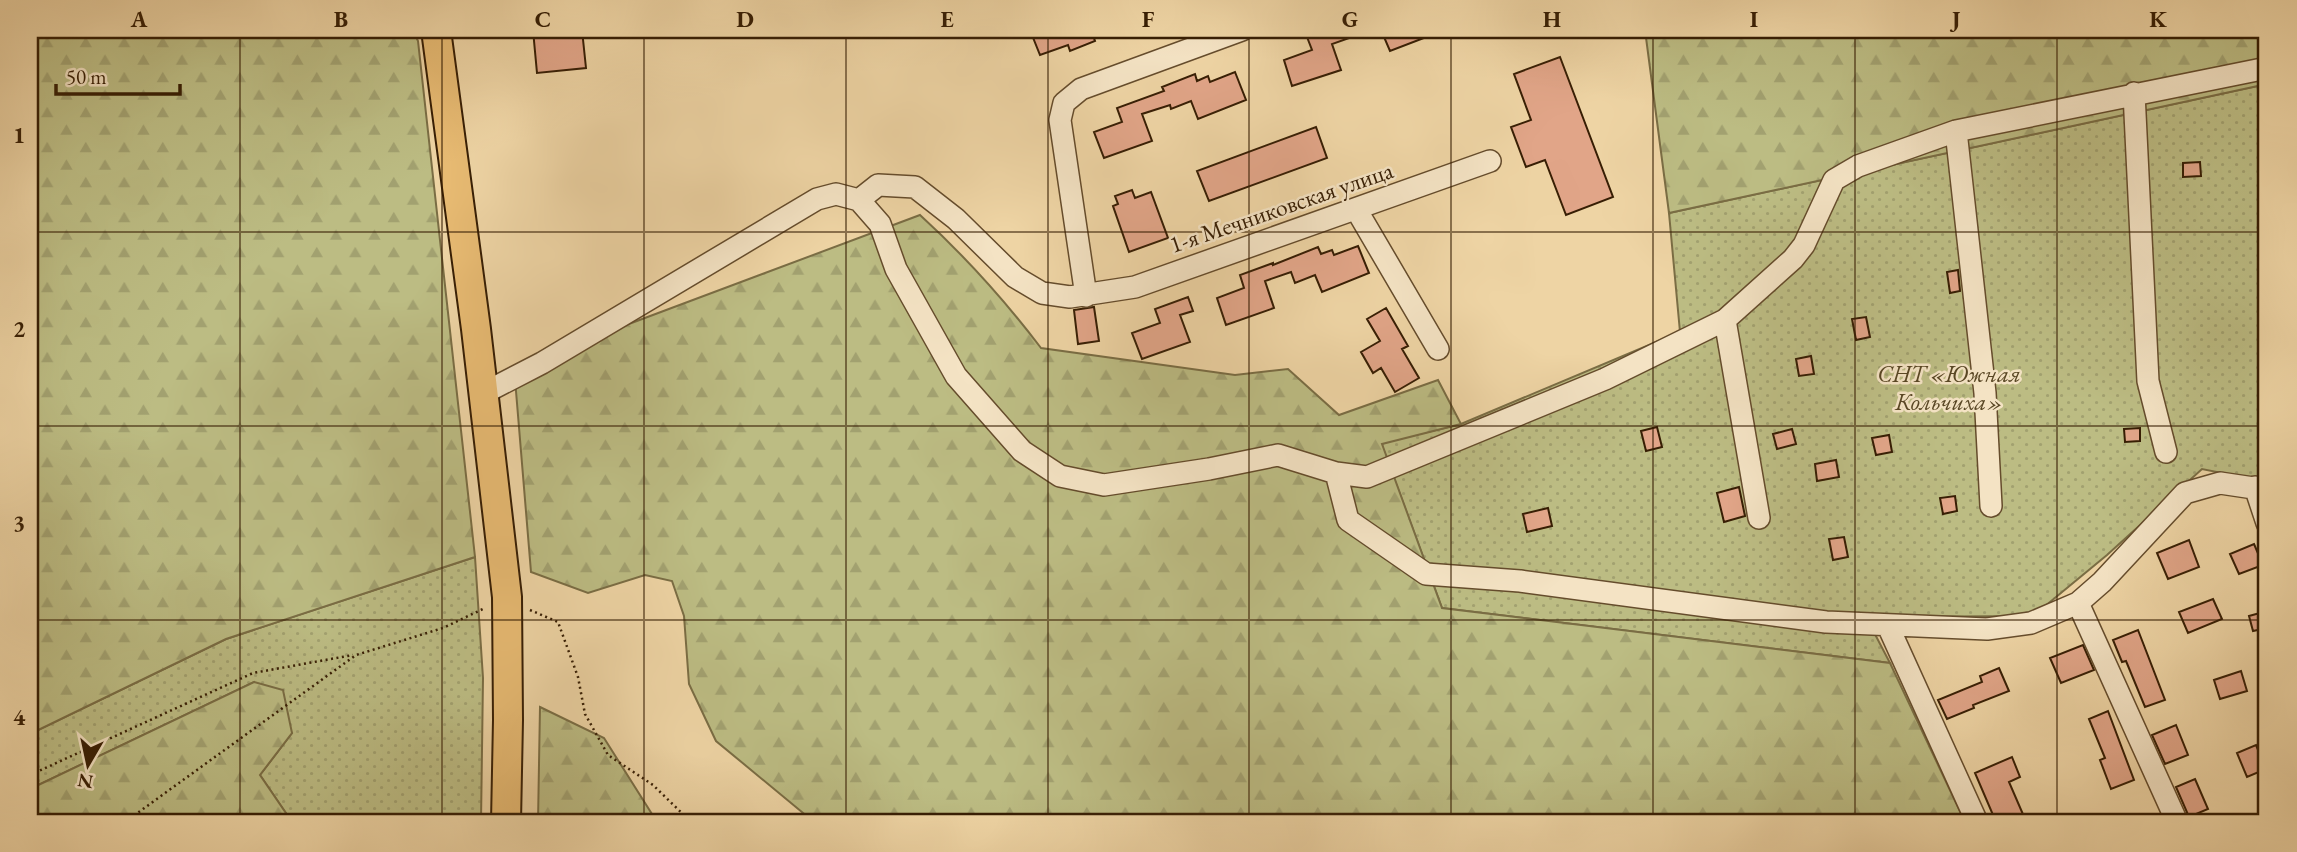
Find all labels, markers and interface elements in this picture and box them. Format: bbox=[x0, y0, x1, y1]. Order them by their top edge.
text: A bbox=[130, 4, 148, 34]
text: B bbox=[334, 4, 348, 34]
text: C bbox=[535, 4, 551, 34]
text: D bbox=[736, 4, 754, 34]
text: E bbox=[940, 4, 954, 34]
text: F bbox=[1142, 4, 1155, 34]
text: G bbox=[1342, 4, 1358, 34]
text: H bbox=[1543, 4, 1561, 34]
text: I bbox=[1750, 4, 1758, 34]
text: J bbox=[1950, 4, 1961, 34]
text: K bbox=[2149, 4, 2167, 34]
scale bar bbox=[56, 52, 180, 96]
text: 50 m bbox=[66, 63, 107, 90]
text: 1 bbox=[13, 120, 25, 150]
street label: 1-я Мечниковская улица bbox=[1165, 154, 1397, 260]
text: 2 bbox=[13, 314, 25, 344]
park label: СНТ «Южная Кольчиха» bbox=[1877, 358, 2021, 417]
text: 3 bbox=[13, 508, 25, 538]
text: 4 bbox=[13, 702, 26, 732]
north arrow bbox=[52, 730, 122, 800]
text: N bbox=[75, 768, 95, 795]

